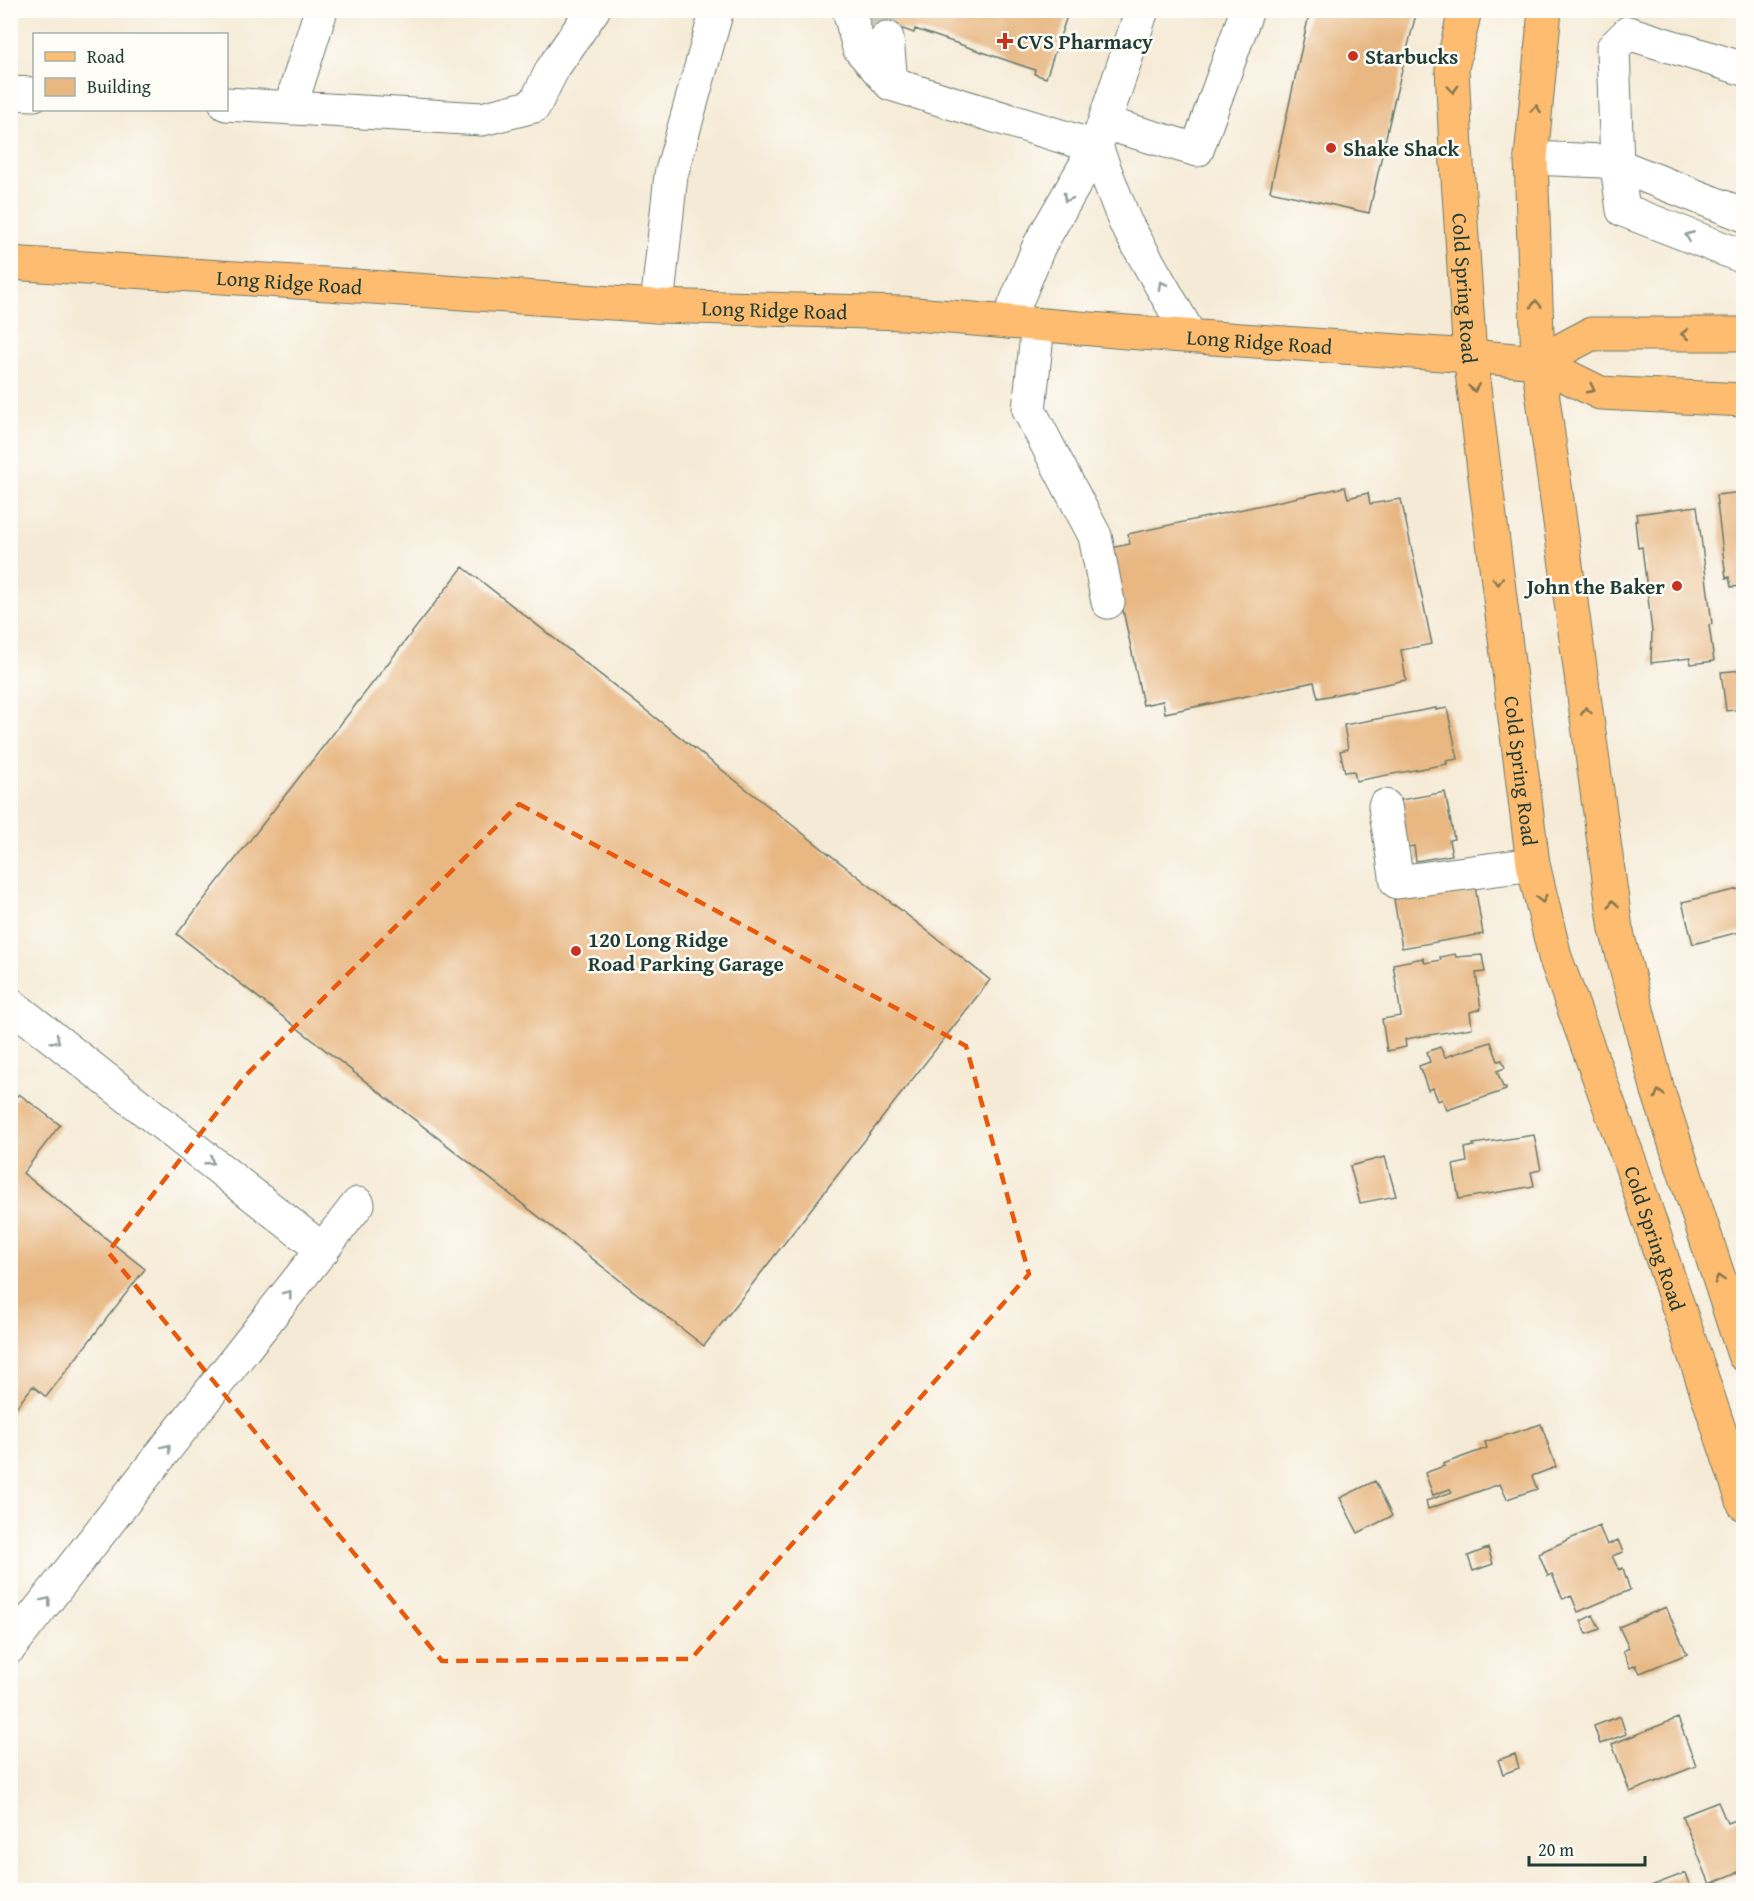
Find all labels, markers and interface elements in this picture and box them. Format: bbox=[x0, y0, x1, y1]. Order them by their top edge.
place label: CVS Pharmacy bbox=[1017, 26, 1153, 57]
legend bbox=[33, 33, 228, 111]
marker: CVS Pharmacy bbox=[998, 34, 1012, 48]
place label: Starbucks bbox=[1365, 41, 1458, 72]
text: Road bbox=[87, 43, 125, 70]
marker: Starbucks bbox=[1346, 49, 1360, 63]
text: Building bbox=[87, 73, 151, 100]
one-way arrow bbox=[1447, 84, 1460, 93]
one-way arrow bbox=[1529, 105, 1542, 114]
place label: Shake Shack bbox=[1343, 133, 1460, 164]
marker: Shake Shack bbox=[1324, 141, 1338, 155]
one-way arrow bbox=[1062, 192, 1074, 202]
street label: Cold Spring Road bbox=[1445, 212, 1486, 366]
one-way arrow bbox=[1684, 231, 1695, 243]
street label: Long Ridge Road bbox=[216, 261, 364, 302]
one-way arrow bbox=[1158, 281, 1169, 291]
street label: Long Ridge Road bbox=[701, 292, 849, 327]
one-way arrow bbox=[1530, 299, 1543, 308]
street label: Long Ridge Road bbox=[1185, 321, 1334, 362]
one-way arrow bbox=[1681, 328, 1690, 340]
one-way arrow bbox=[1584, 381, 1595, 393]
one-way arrow bbox=[1468, 383, 1480, 392]
place label: John the Baker bbox=[1524, 571, 1665, 602]
one-way arrow bbox=[1492, 577, 1504, 586]
marker: John the Baker bbox=[1670, 579, 1684, 593]
street label: Cold Spring Road bbox=[1497, 694, 1546, 848]
one-way arrow bbox=[1581, 707, 1593, 716]
one-way arrow bbox=[1534, 894, 1547, 904]
one-way arrow bbox=[1607, 900, 1619, 909]
place label: 120 Long Ridge Road Parking Garage bbox=[588, 924, 784, 979]
marker: 120 Long Ridge Road Parking Garage bbox=[569, 944, 583, 958]
one-way arrow bbox=[50, 1033, 61, 1044]
one-way arrow bbox=[1654, 1089, 1666, 1099]
one-way arrow bbox=[203, 1153, 214, 1164]
street label: Cold Spring Road bbox=[1617, 1162, 1694, 1315]
one-way arrow bbox=[1713, 1274, 1726, 1285]
one-way arrow bbox=[280, 1290, 291, 1301]
one-way arrow bbox=[160, 1443, 171, 1454]
one-way arrow bbox=[39, 1597, 50, 1608]
scale bar bbox=[1529, 1829, 1644, 1867]
text: 20 m bbox=[1538, 1836, 1574, 1863]

